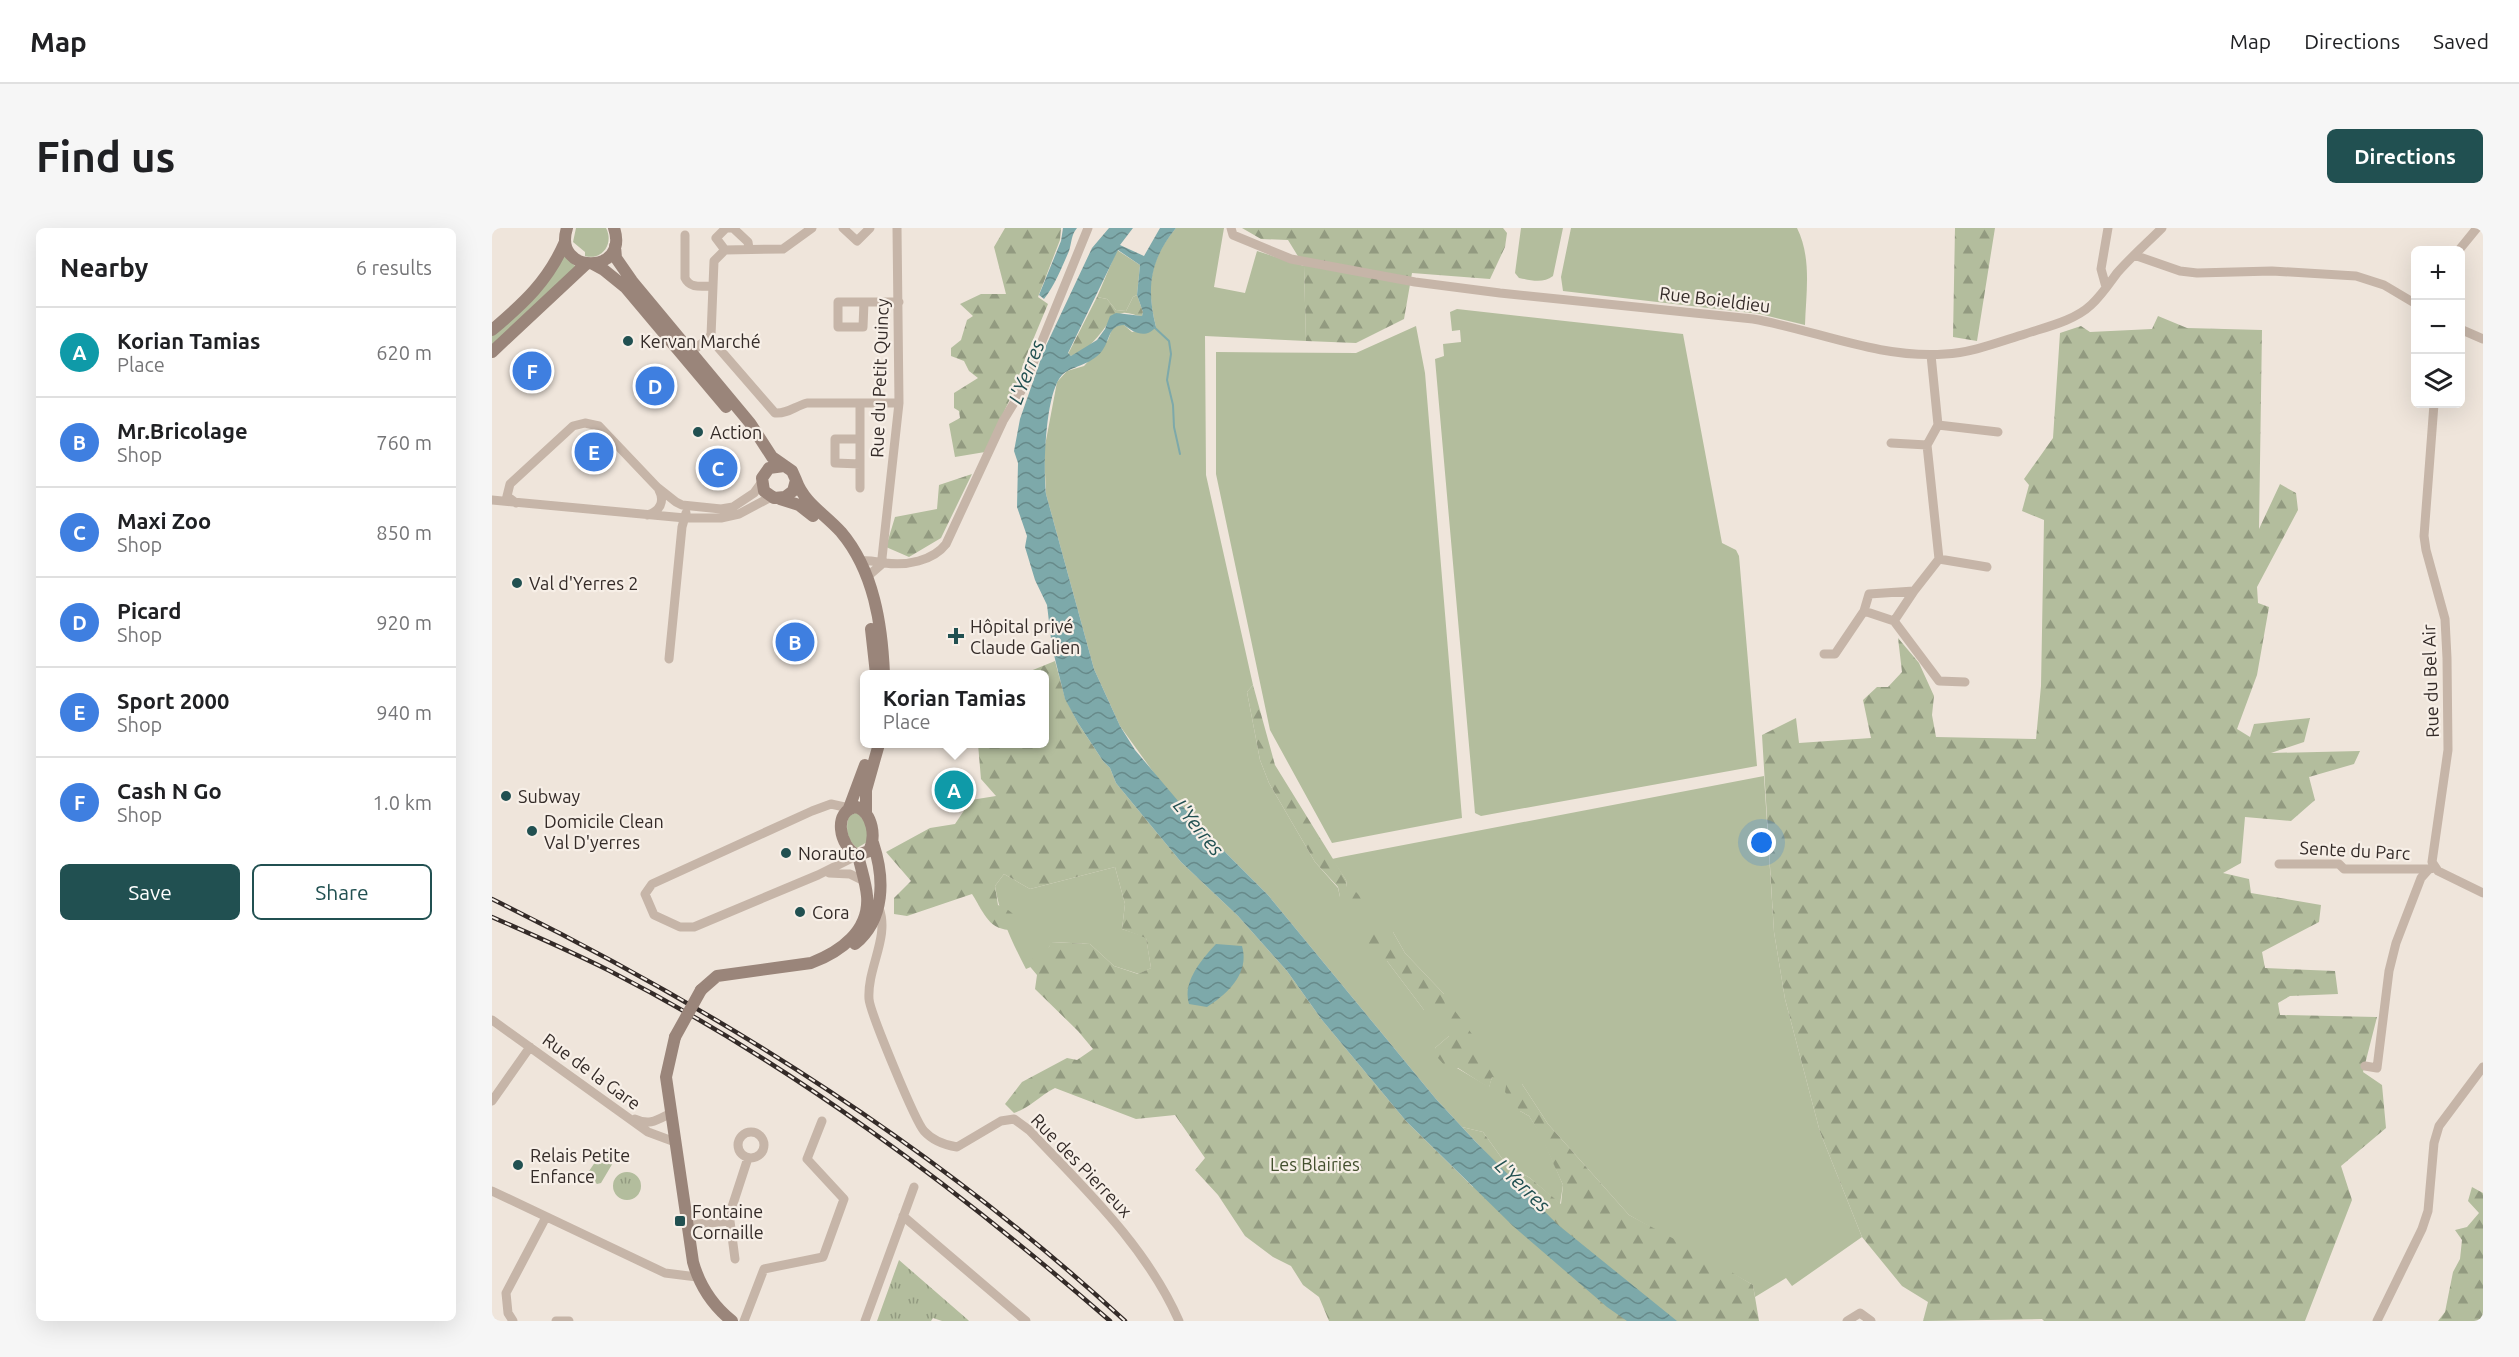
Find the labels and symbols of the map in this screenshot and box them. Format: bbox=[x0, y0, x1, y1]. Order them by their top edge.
street label: Rue Boieldieu bbox=[1658, 282, 1772, 316]
street label: Rue du Petit Quincy bbox=[866, 298, 893, 458]
place label: Kervan Marché bbox=[640, 331, 761, 351]
marker: Kervan Marché bbox=[621, 334, 635, 348]
water label: L'Yerres bbox=[1003, 336, 1049, 407]
pin: F bbox=[512, 348, 552, 394]
pin: D bbox=[636, 364, 674, 408]
place label: Action bbox=[710, 422, 762, 442]
marker: Action bbox=[691, 425, 705, 439]
pin: E bbox=[574, 430, 614, 474]
pin: C bbox=[698, 446, 738, 490]
place label: Val d'Yerres 2 bbox=[529, 573, 638, 593]
marker: Val d'Yerres 2 bbox=[510, 576, 524, 590]
place label: Hôpital privé Claude Galien bbox=[970, 616, 1080, 657]
pin: B bbox=[776, 620, 814, 664]
street label: Rue du Bel Air bbox=[2418, 624, 2442, 738]
marker: Hôpital privé Claude Galien bbox=[947, 627, 965, 645]
pin: A bbox=[934, 768, 974, 812]
place label: Subway bbox=[518, 786, 580, 806]
marker: Subway bbox=[499, 789, 513, 803]
water label: L'Yerres bbox=[1169, 794, 1229, 861]
place label: Domicile Clean Val D'yerres bbox=[544, 811, 664, 852]
marker: Domicile Clean Val D'yerres bbox=[525, 824, 539, 838]
your location bbox=[1747, 828, 1776, 857]
street label: Sente du Parc bbox=[2299, 837, 2411, 863]
place label: Norauto bbox=[798, 843, 865, 863]
marker: Norauto bbox=[779, 846, 793, 860]
place label: Cora bbox=[812, 902, 850, 922]
marker: Cora bbox=[793, 905, 807, 919]
street label: Rue de la Gare bbox=[539, 1029, 645, 1113]
street label: Rue des Pierreux bbox=[1028, 1109, 1136, 1221]
place label: Relais Petite Enfance bbox=[530, 1145, 630, 1186]
park label: Les Blairies bbox=[1270, 1154, 1360, 1174]
water label: L'Yerres bbox=[1491, 1154, 1555, 1217]
marker: Relais Petite Enfance bbox=[511, 1158, 525, 1172]
place label: Fontaine Cornaille bbox=[692, 1201, 764, 1242]
marker: Fontaine Cornaille bbox=[673, 1214, 687, 1228]

